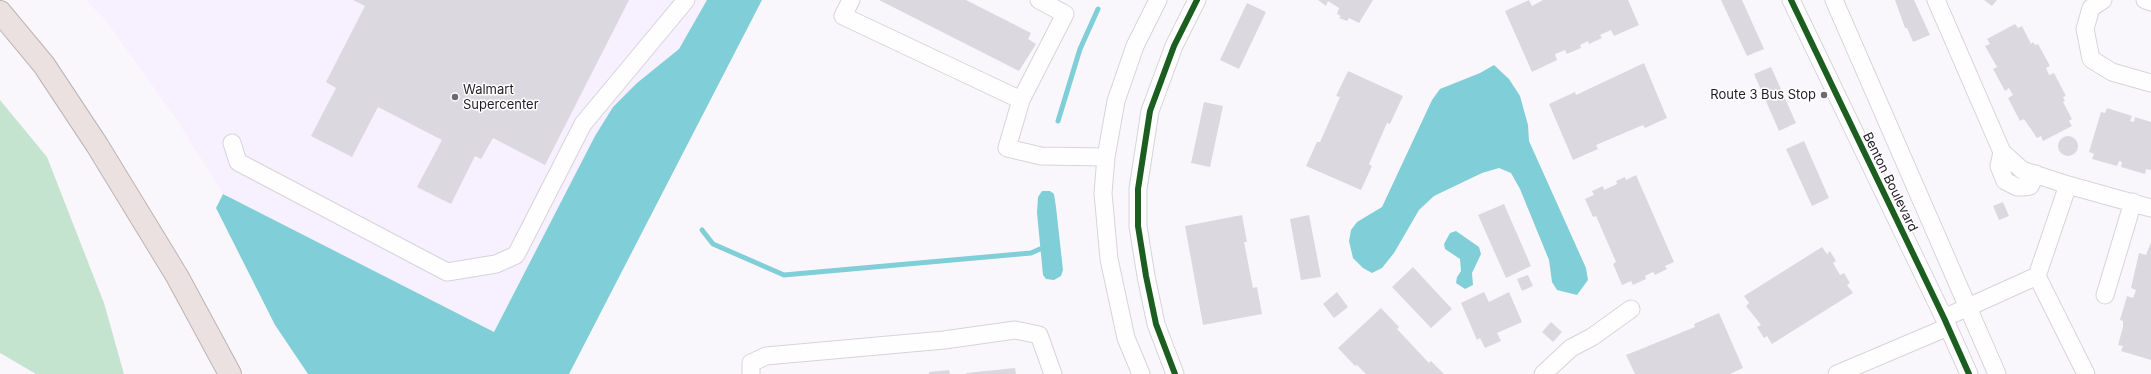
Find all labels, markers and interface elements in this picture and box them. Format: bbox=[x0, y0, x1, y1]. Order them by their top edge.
place label: Walmart Supercenter bbox=[463, 82, 539, 113]
place label: Route 3 Bus Stop bbox=[1710, 87, 1816, 103]
marker: Route 3 Bus Stop bbox=[1819, 90, 1829, 100]
marker: Walmart Supercenter bbox=[450, 92, 460, 102]
street label: Benton Boulevard bbox=[1859, 130, 1921, 234]

